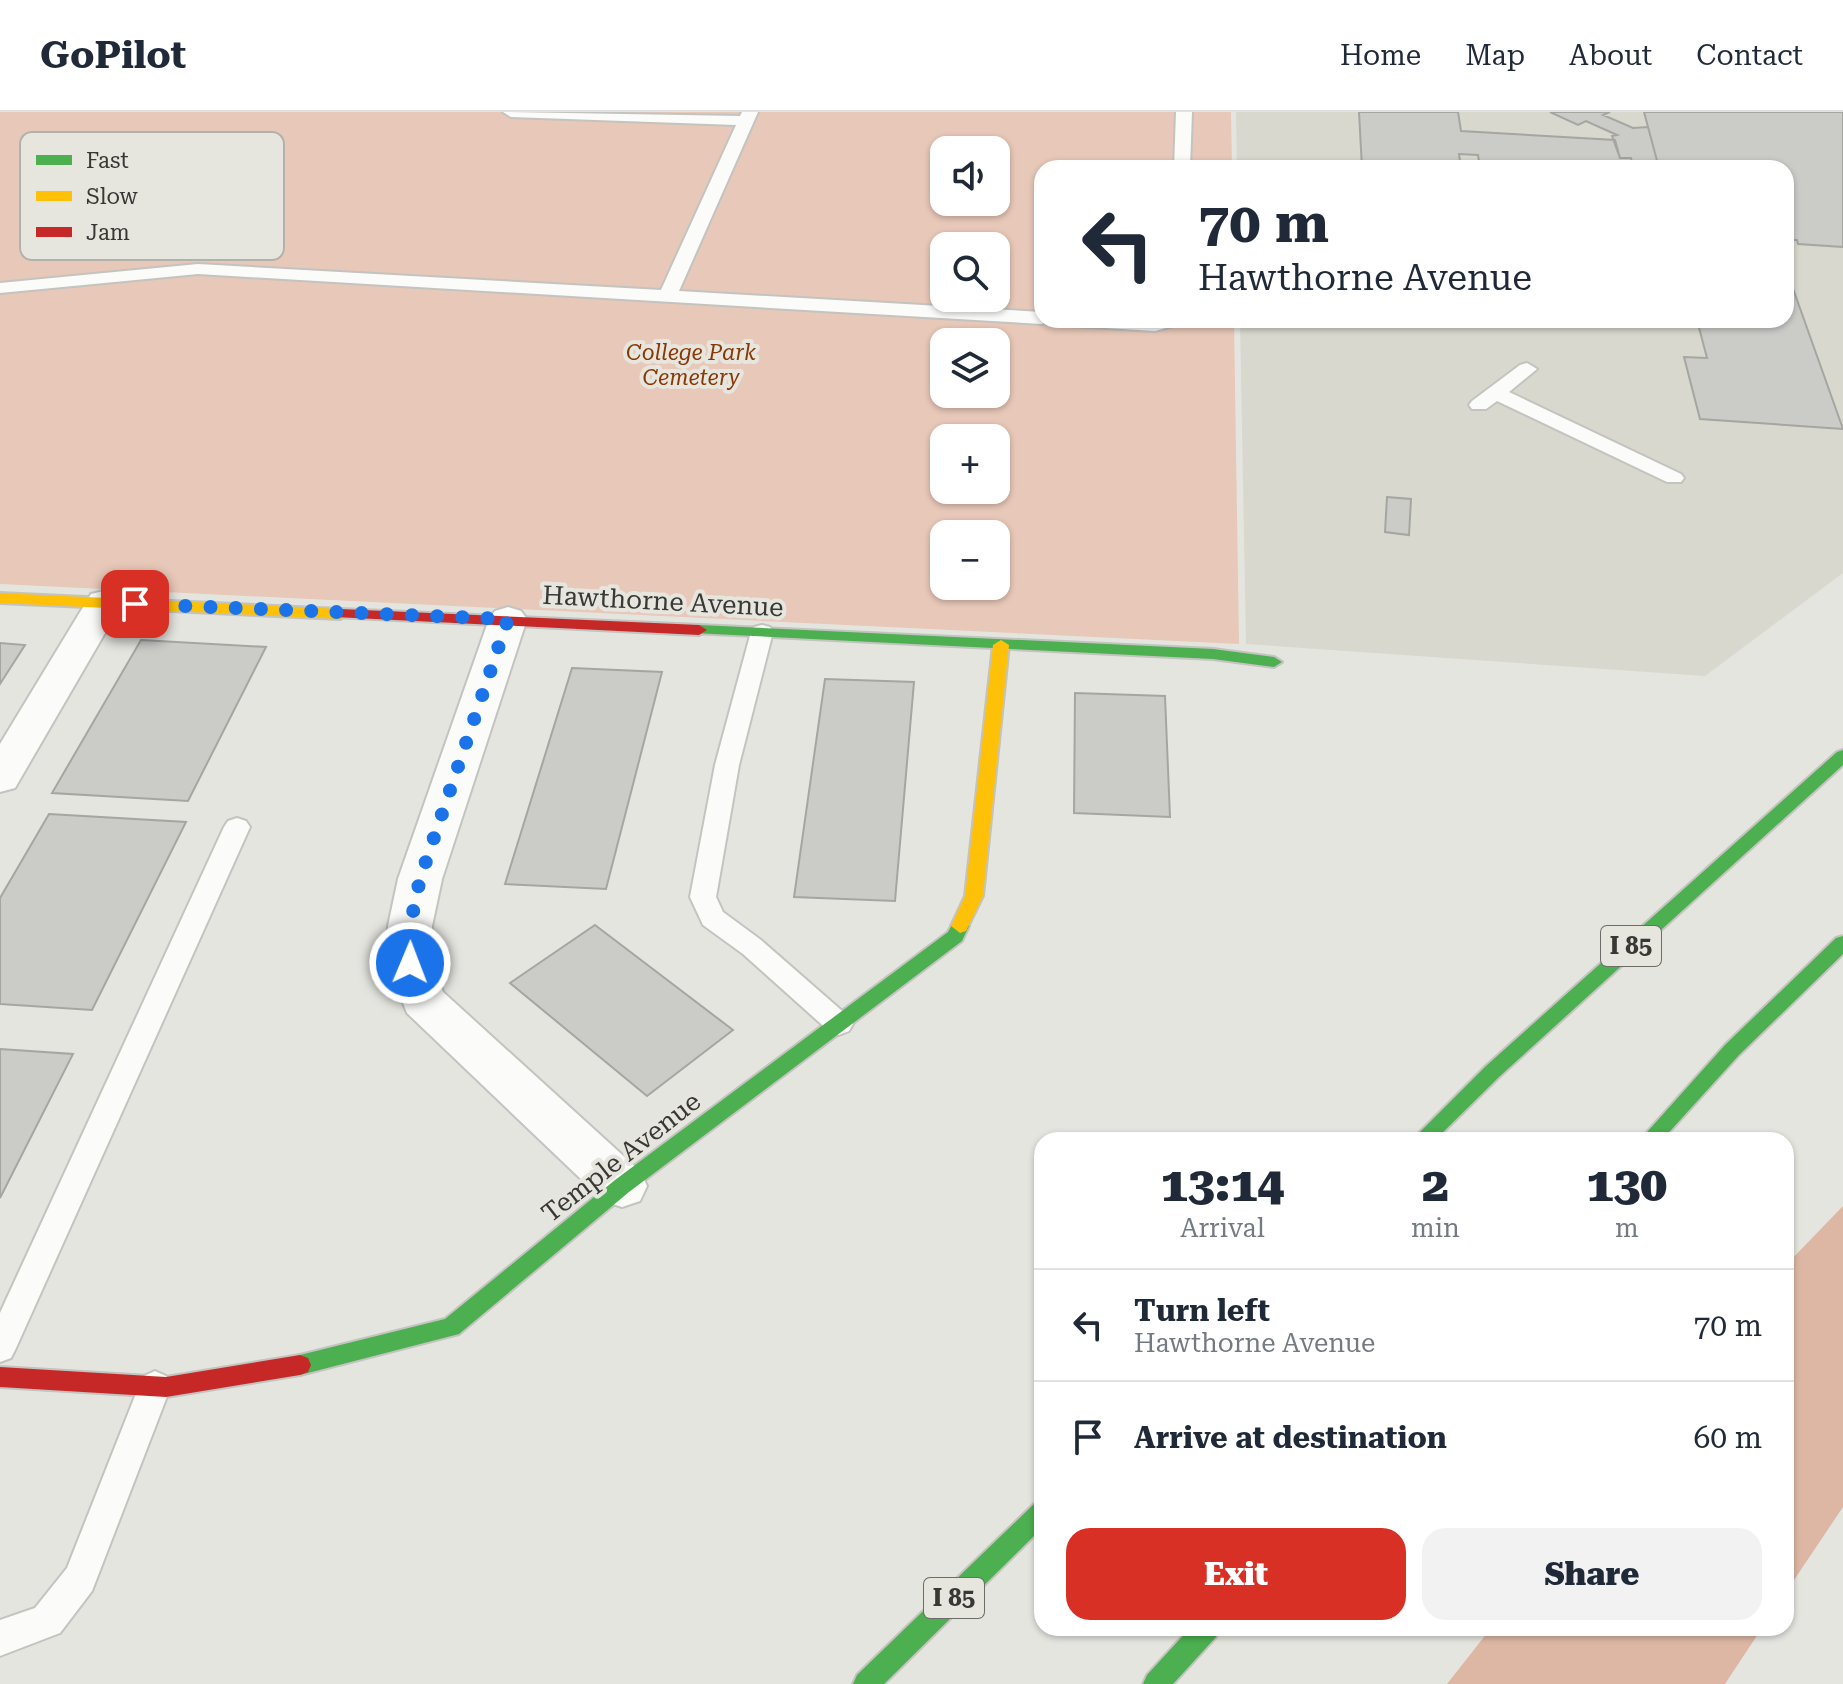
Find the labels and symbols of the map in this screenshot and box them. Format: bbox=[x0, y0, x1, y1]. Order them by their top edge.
legend bbox=[20, 132, 284, 260]
text: Fast bbox=[86, 148, 129, 173]
text: Slow bbox=[86, 184, 139, 209]
text: Jam bbox=[86, 220, 130, 245]
park label: College Park Cemetery bbox=[626, 340, 756, 390]
pin bbox=[101, 570, 169, 638]
street label: Hawthorne Avenue bbox=[542, 580, 784, 622]
position arrow bbox=[368, 921, 452, 1005]
road number: I 85 bbox=[1601, 926, 1661, 966]
street label: Temple Avenue bbox=[536, 1086, 706, 1228]
road number: I 85 bbox=[924, 1578, 984, 1618]

